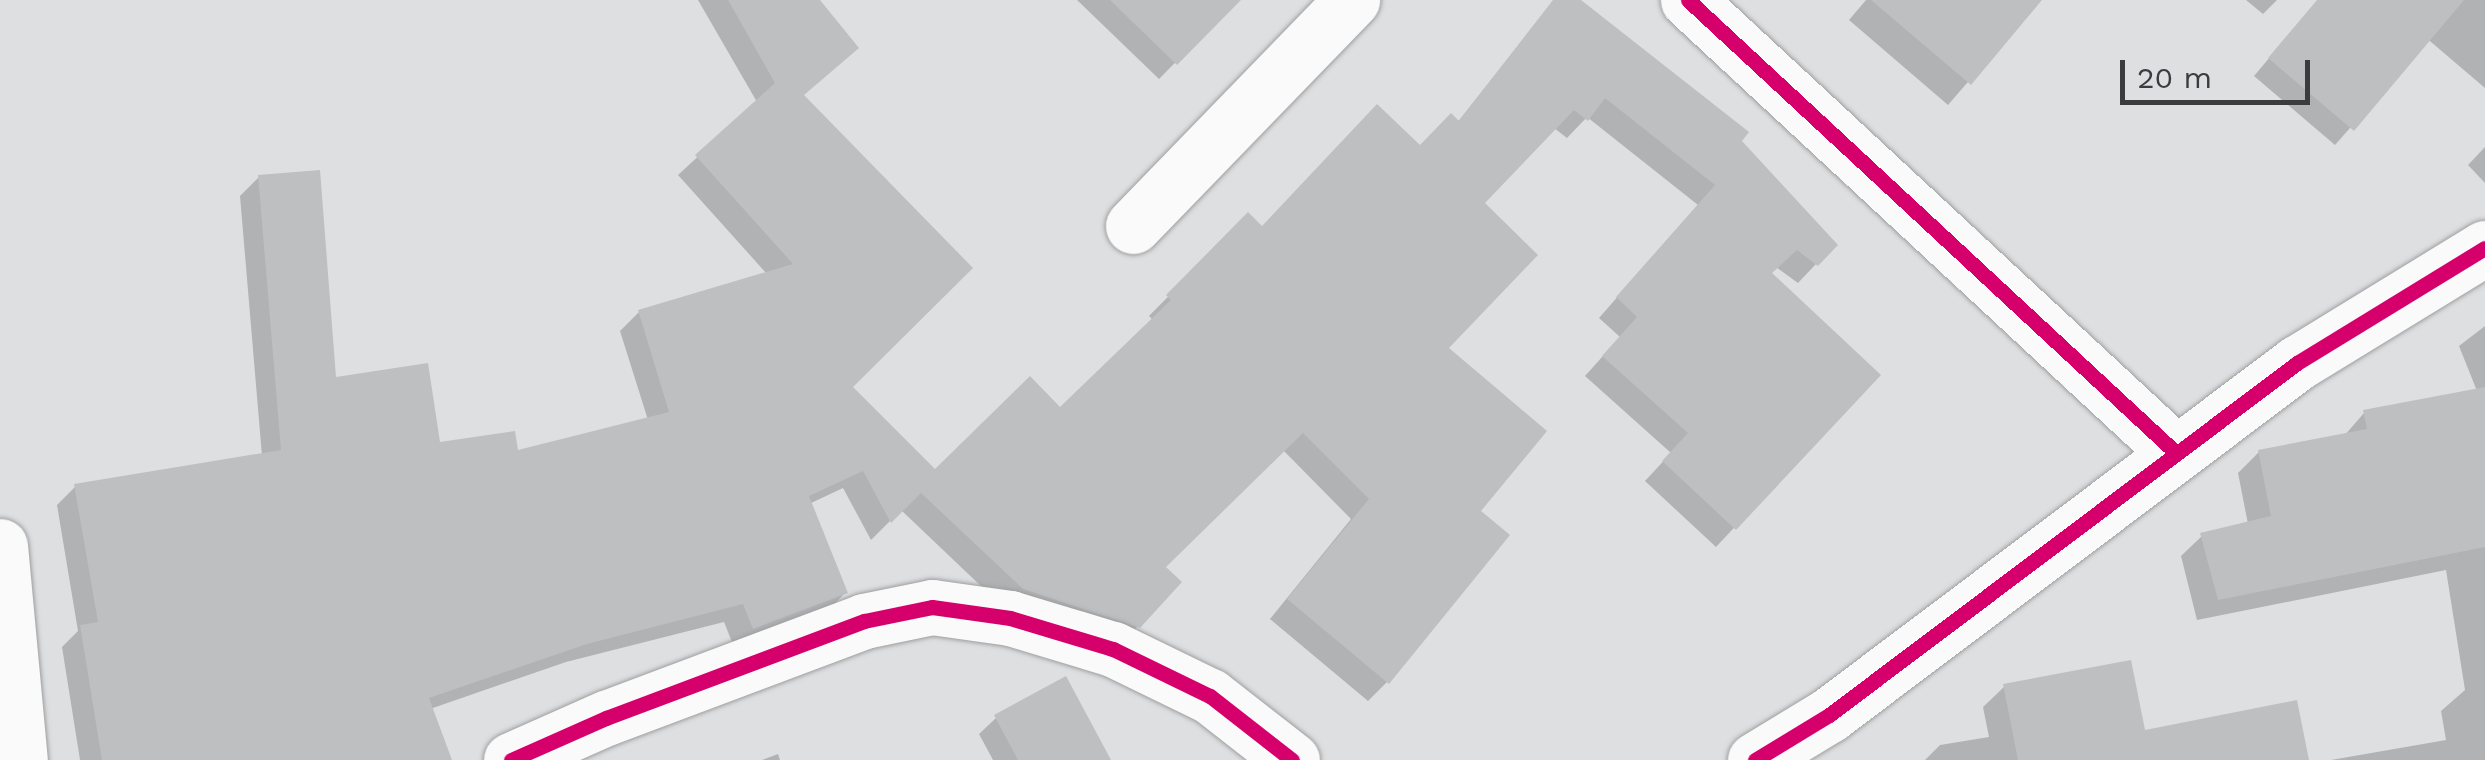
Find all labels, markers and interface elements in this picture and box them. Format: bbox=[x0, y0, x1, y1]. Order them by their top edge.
scale bar bbox=[2125, 40, 2315, 102]
text: 20 m bbox=[2137, 60, 2212, 95]

